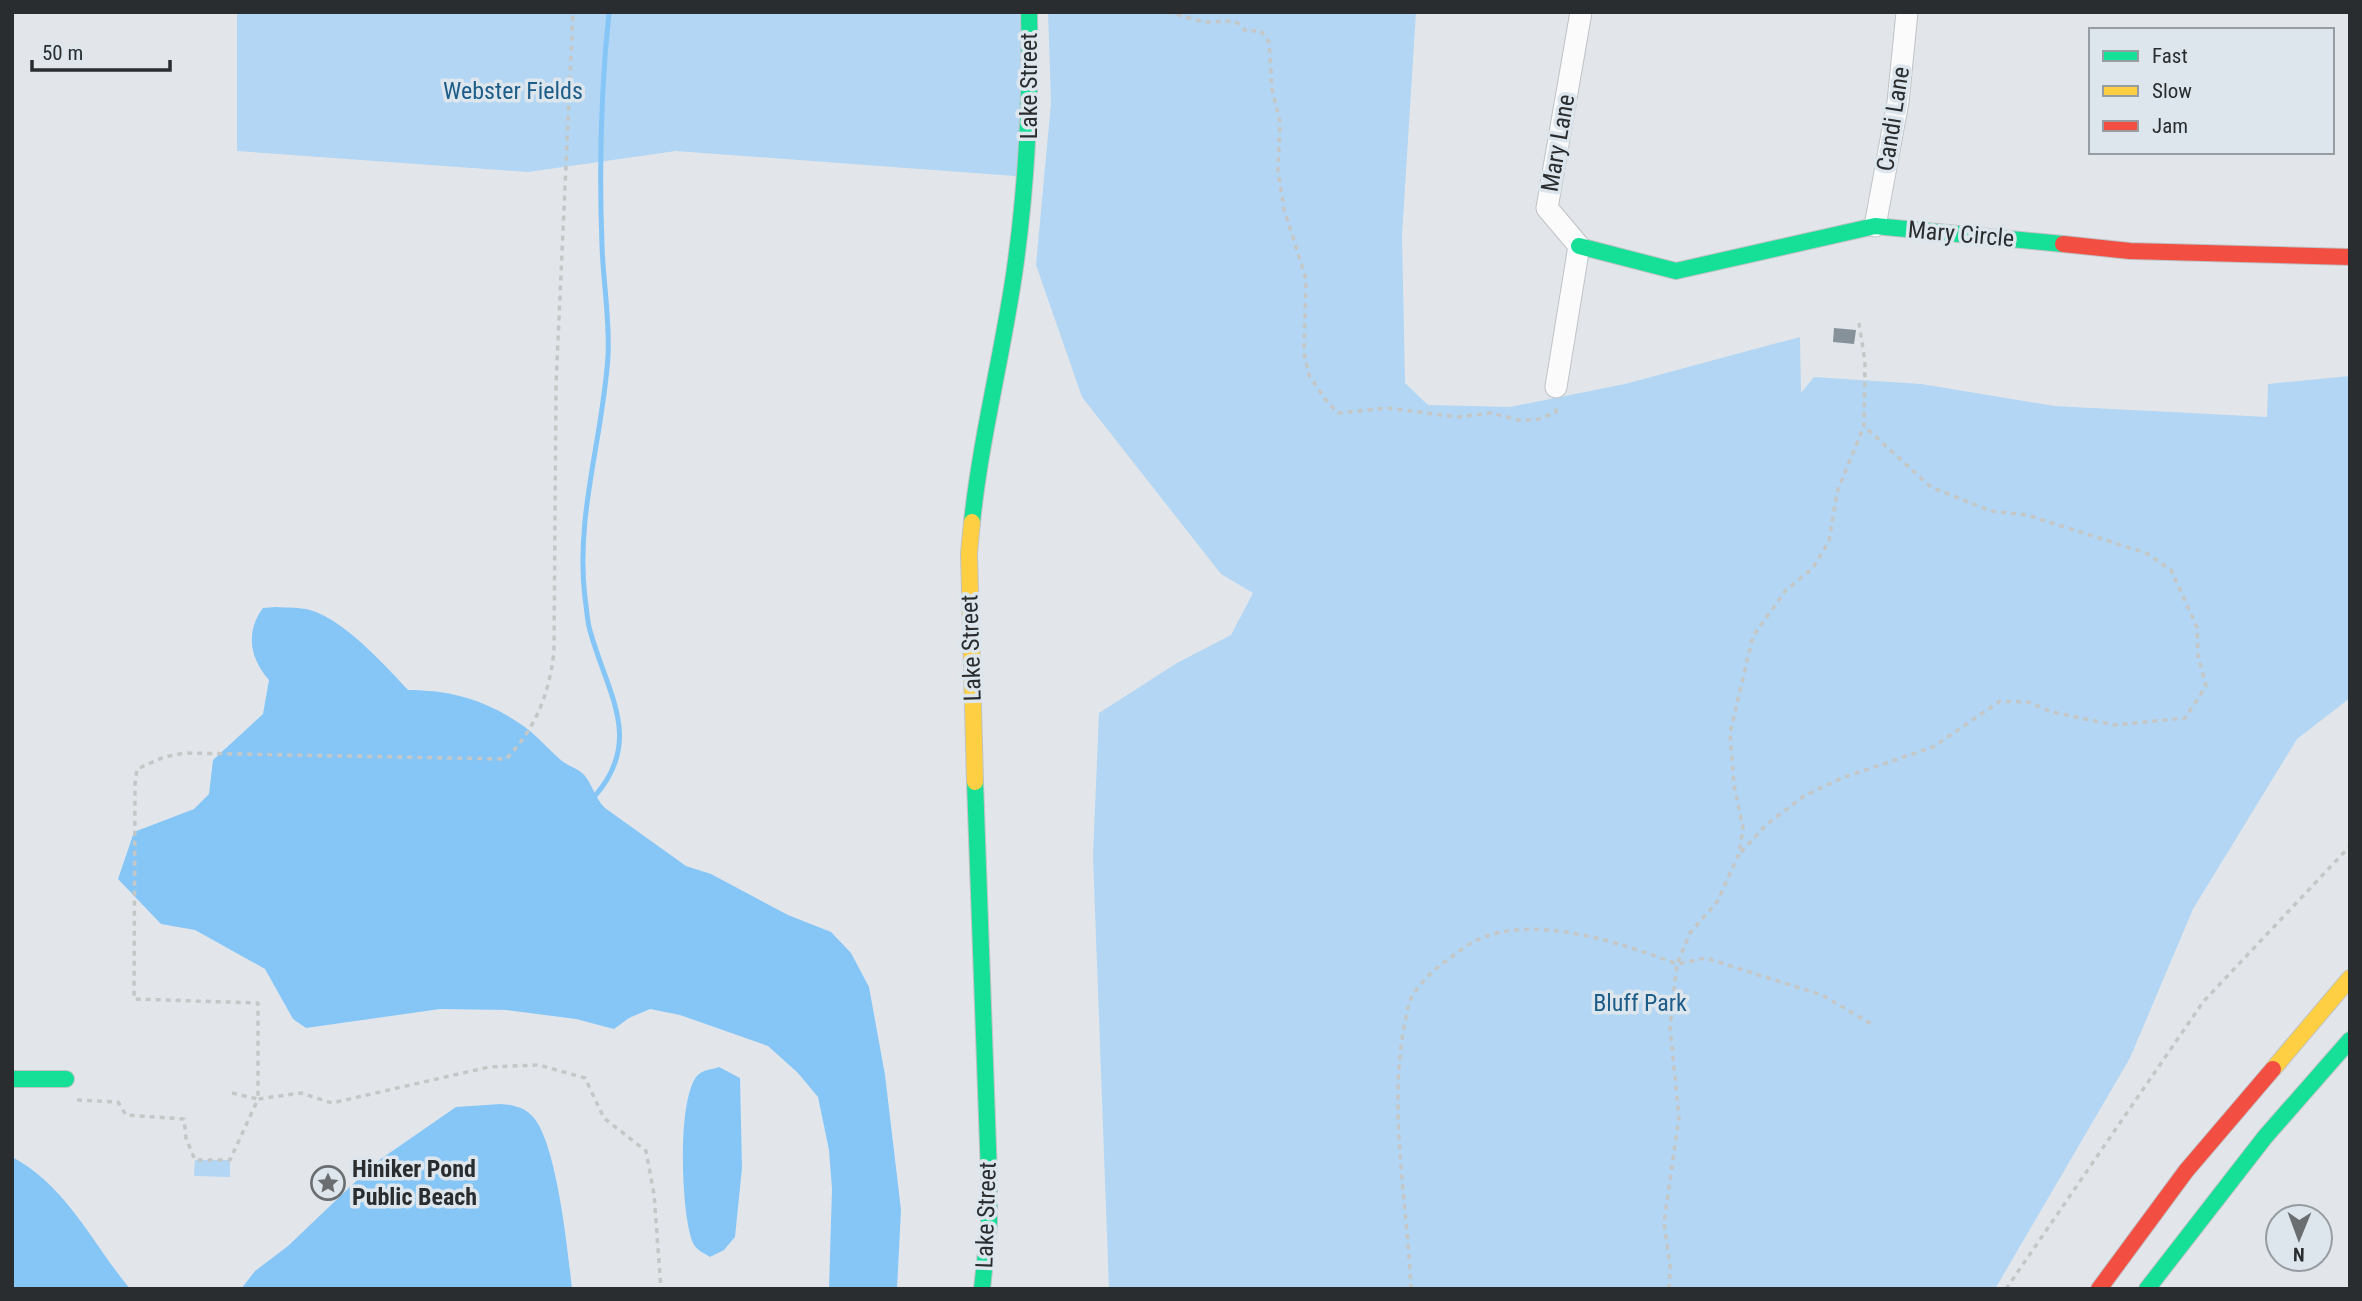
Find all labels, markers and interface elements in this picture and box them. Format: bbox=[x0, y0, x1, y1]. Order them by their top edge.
scale bar bbox=[32, 28, 170, 72]
legend bbox=[2089, 28, 2334, 154]
street label: Lake Street bbox=[1015, 33, 1043, 139]
text: 50 m bbox=[42, 41, 83, 65]
text: Fast bbox=[2152, 44, 2188, 68]
street label: Candi Lane bbox=[1871, 65, 1915, 173]
park label: Webster Fields bbox=[443, 77, 583, 105]
text: Slow bbox=[2152, 79, 2192, 103]
street label: Mary Lane bbox=[1536, 92, 1580, 194]
text: Jam bbox=[2152, 114, 2188, 138]
street label: Mary Circle bbox=[1907, 215, 2015, 253]
street label: Lake Street bbox=[955, 594, 987, 702]
park label: Bluff Park bbox=[1593, 989, 1687, 1017]
place label: Hiniker Pond Public Beach bbox=[352, 1155, 477, 1211]
street label: Lake Street bbox=[970, 1161, 1002, 1269]
place icon: Hiniker Pond Public Beach bbox=[309, 1164, 347, 1202]
north arrow bbox=[2264, 1203, 2334, 1273]
text: N bbox=[2293, 1243, 2305, 1266]

